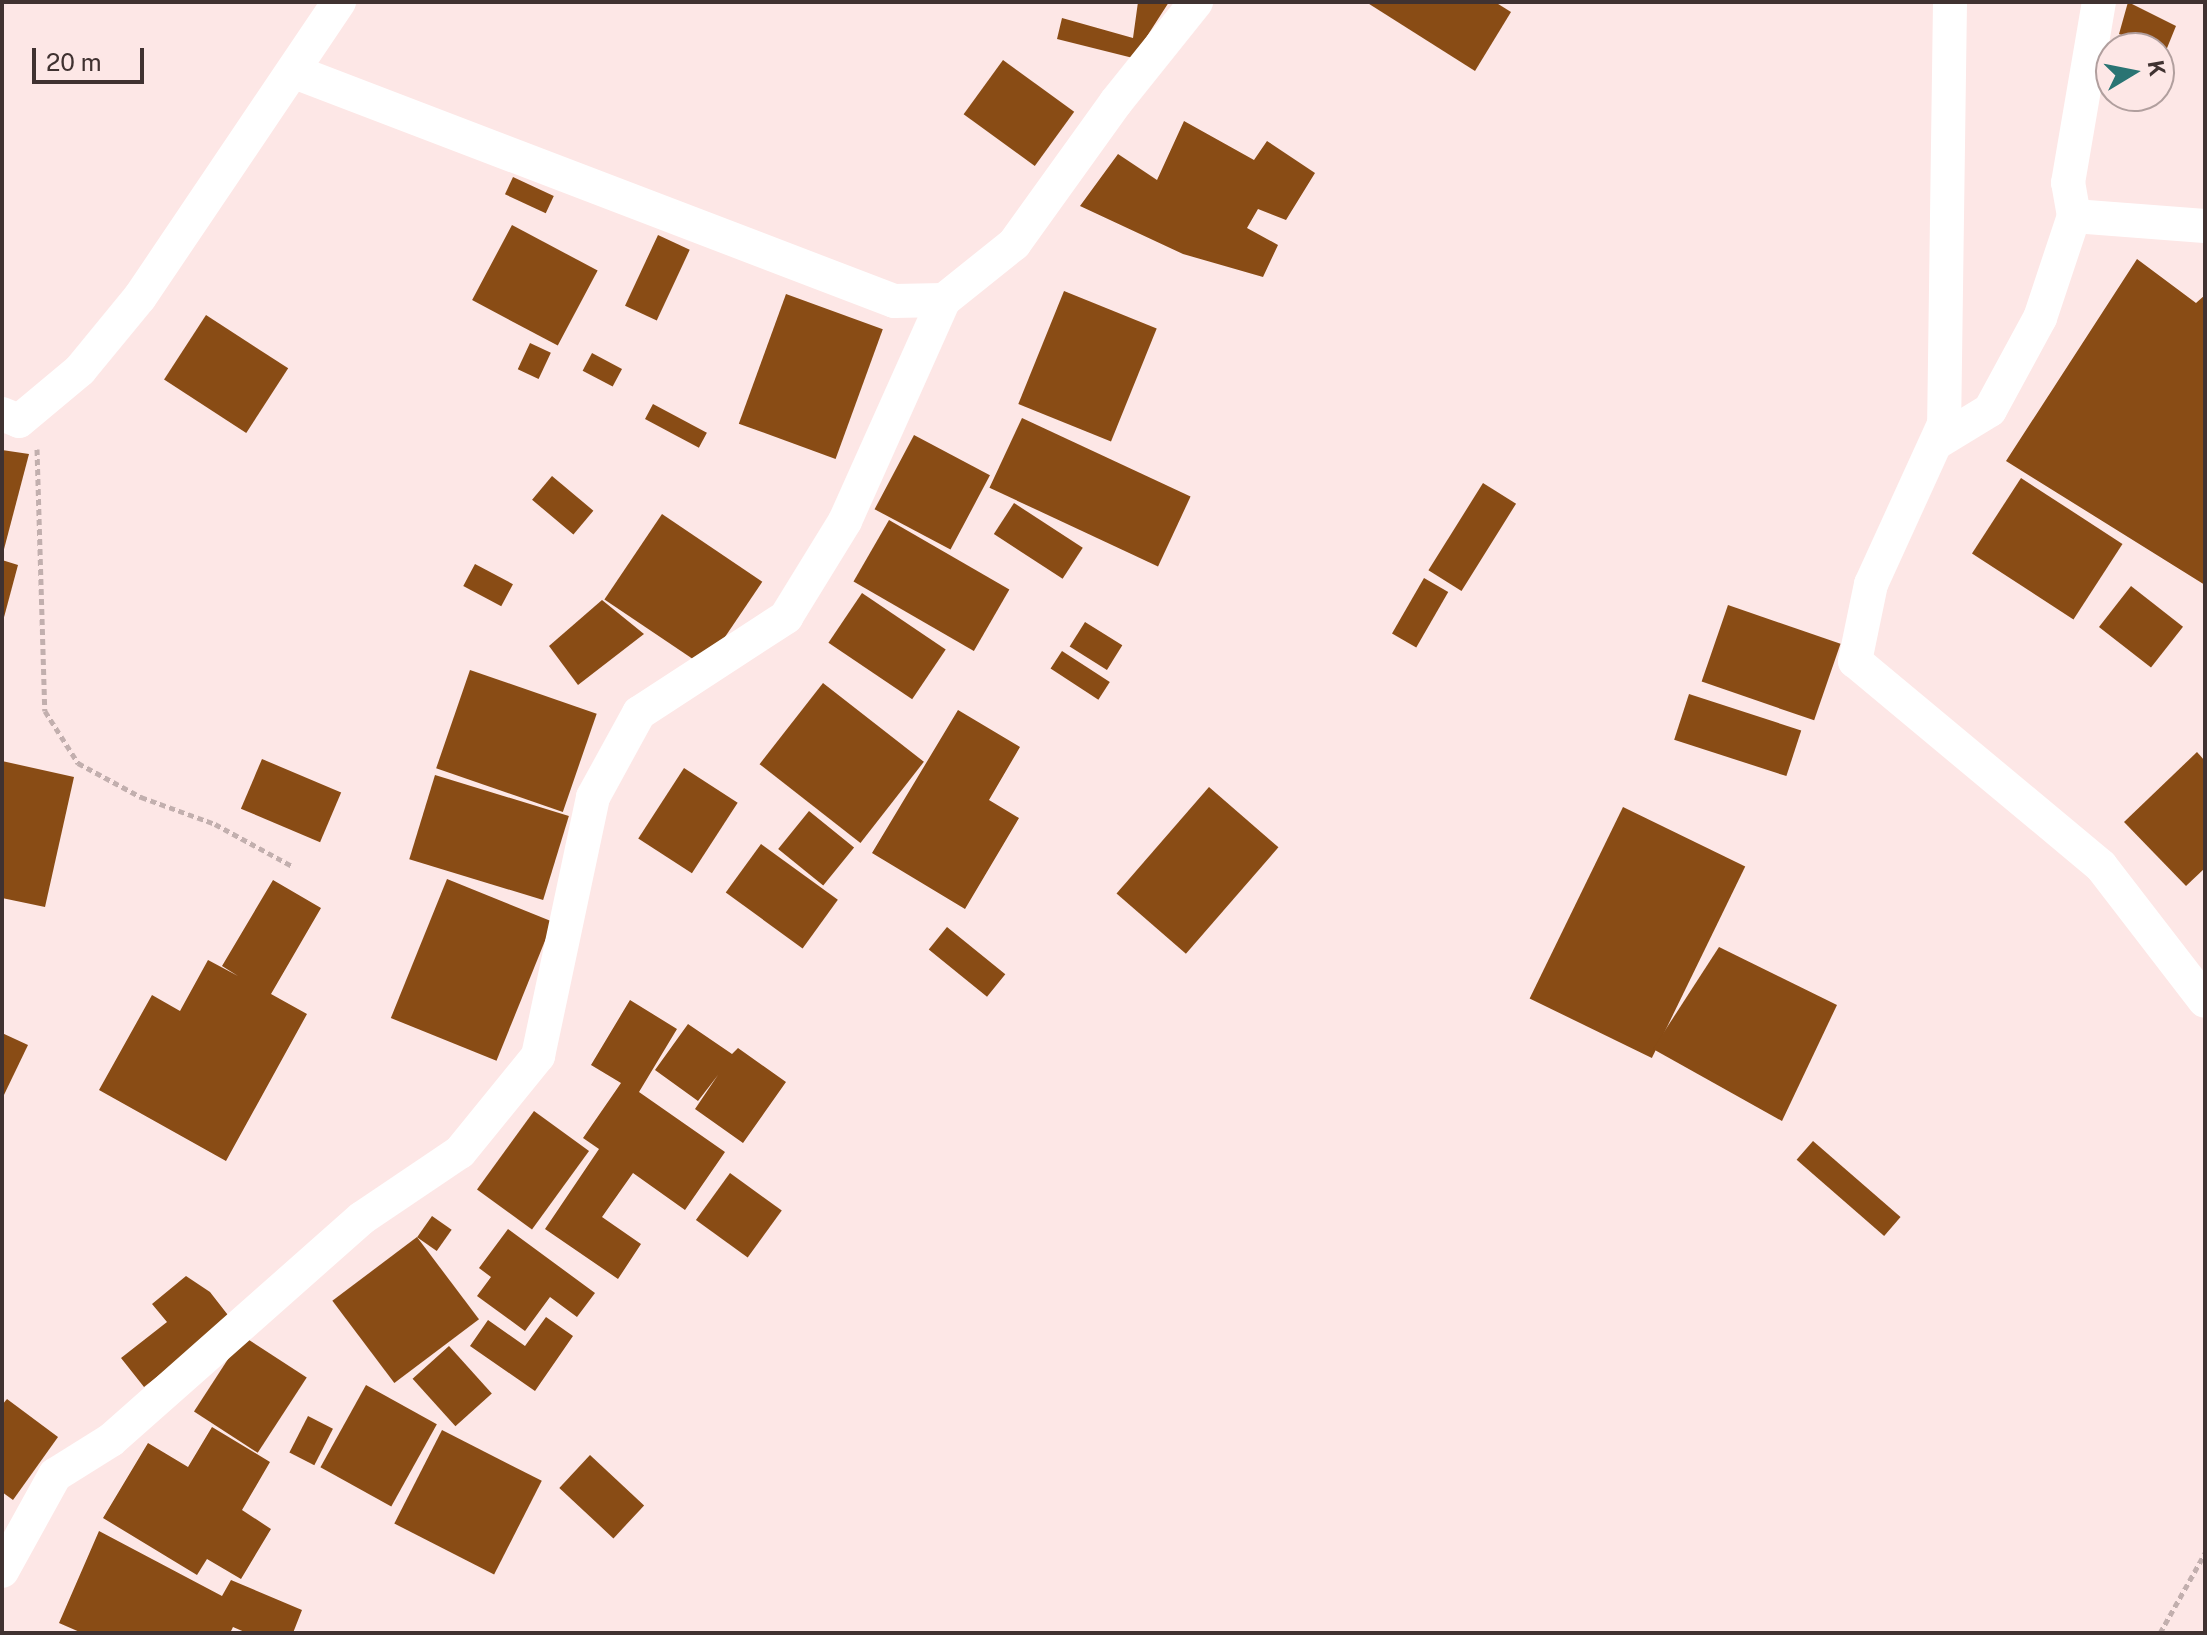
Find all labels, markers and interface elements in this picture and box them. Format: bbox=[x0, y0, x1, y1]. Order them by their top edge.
scale bar bbox=[36, 32, 148, 82]
north arrow bbox=[2095, 32, 2175, 112]
text: 20 m bbox=[46, 48, 102, 76]
text: K bbox=[2142, 58, 2171, 78]

